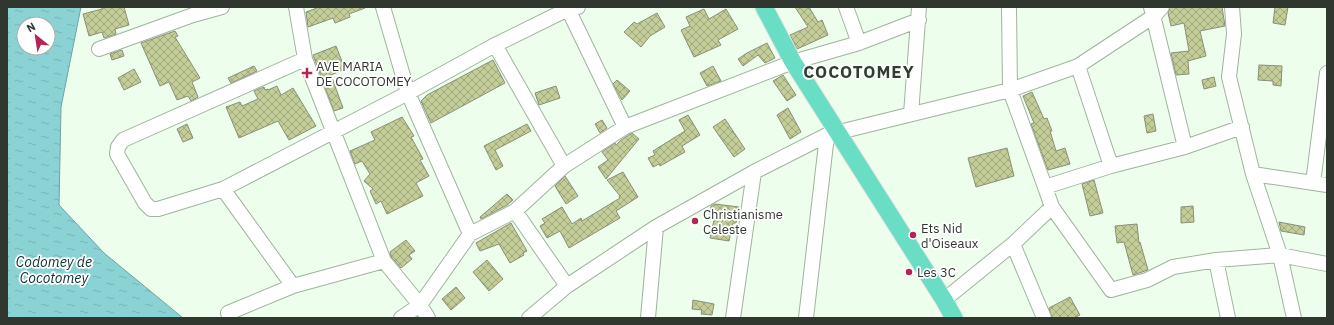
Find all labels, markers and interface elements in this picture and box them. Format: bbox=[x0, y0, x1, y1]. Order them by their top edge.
north arrow bbox=[16, 16, 56, 56]
text: N bbox=[24, 19, 38, 35]
place label: AVE MARIA DE COCOTOMEY bbox=[316, 58, 412, 90]
district label: COCOTOMEY bbox=[803, 61, 915, 83]
marker: AVE MARIA DE COCOTOMEY bbox=[301, 67, 313, 79]
place label: Christianisme Celeste bbox=[703, 206, 783, 238]
marker: Christianisme Celeste bbox=[690, 216, 700, 226]
place label: Ets Nid d'Oiseaux bbox=[921, 220, 979, 252]
marker: Ets Nid d'Oiseaux bbox=[908, 230, 918, 240]
water label: Codomey de Cocotomey bbox=[16, 253, 92, 287]
place label: Les 3C bbox=[917, 264, 956, 281]
marker: Les 3C bbox=[904, 267, 914, 277]

